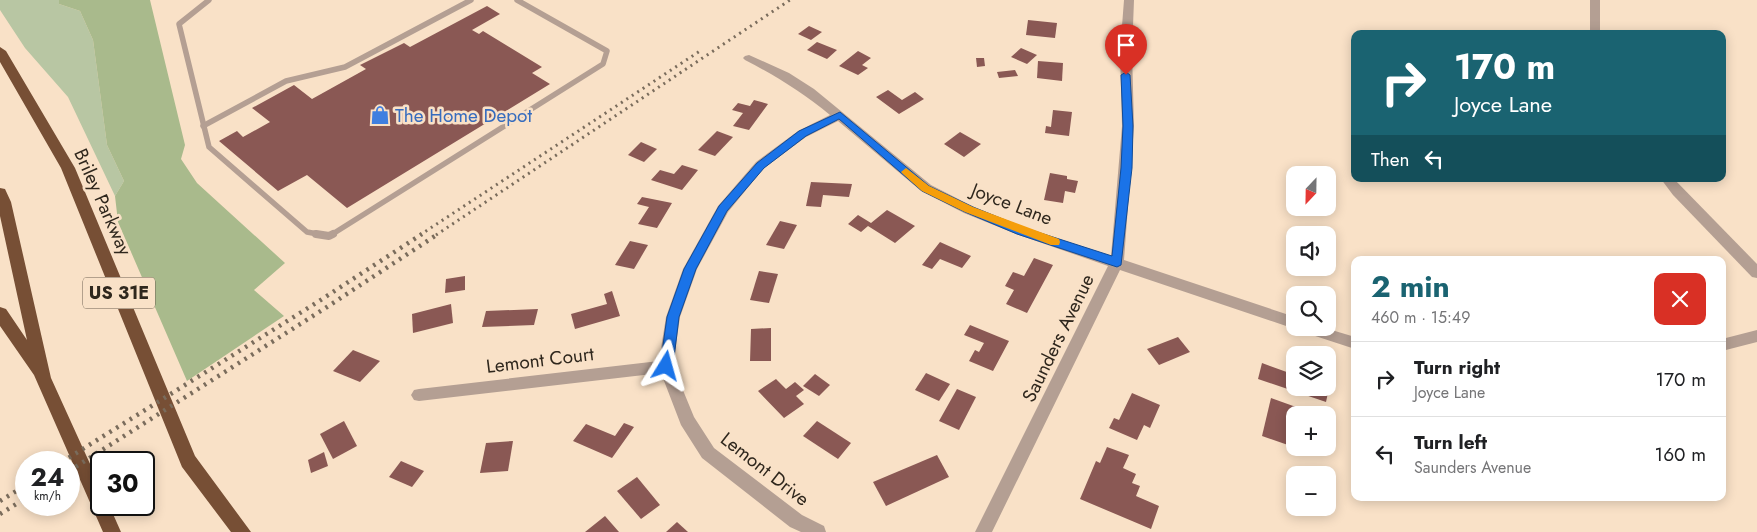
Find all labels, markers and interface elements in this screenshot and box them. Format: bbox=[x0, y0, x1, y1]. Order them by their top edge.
pin bbox=[1105, 24, 1147, 75]
icon: arrive bbox=[1112, 31, 1140, 59]
text: 170 m bbox=[1454, 42, 1555, 92]
icon: right bbox=[1371, 50, 1436, 115]
text: Joyce Lane bbox=[1454, 88, 1552, 120]
place label: The Home Depot bbox=[395, 102, 532, 129]
shop icon: The Home Depot bbox=[369, 104, 391, 126]
street label: Briley Parkway bbox=[67, 144, 139, 260]
icon: left bbox=[1420, 145, 1448, 173]
text: Then bbox=[1371, 146, 1410, 173]
north arrow bbox=[1286, 166, 1336, 216]
map controls bbox=[1286, 166, 1336, 516]
street label: Joyce Lane bbox=[965, 175, 1057, 232]
button: sound bbox=[1286, 226, 1336, 276]
text: 2 min bbox=[1371, 265, 1450, 308]
street label: Saunders Avenue bbox=[1015, 269, 1101, 406]
button: close bbox=[1654, 273, 1706, 325]
road number: US 31E bbox=[83, 278, 155, 308]
button: search bbox=[1286, 286, 1336, 336]
text: 460 m · 15:49 bbox=[1371, 306, 1470, 329]
position arrow bbox=[639, 339, 691, 391]
street label: Lemont Court bbox=[485, 340, 596, 380]
button: layers bbox=[1286, 346, 1336, 396]
text: Turn right bbox=[1414, 354, 1500, 381]
icon: right bbox=[1371, 365, 1399, 393]
text: 170 m bbox=[1656, 366, 1706, 393]
text: Joyce Lane bbox=[1414, 381, 1485, 404]
button: + bbox=[1286, 406, 1336, 456]
street label: Lemont Drive bbox=[715, 426, 815, 512]
text: Turn left bbox=[1414, 429, 1487, 456]
icon: left bbox=[1371, 440, 1399, 468]
text: 160 m bbox=[1655, 441, 1706, 468]
speed limit sign: 30 bbox=[90, 451, 155, 516]
text: Saunders Avenue bbox=[1414, 456, 1531, 479]
text: 24 bbox=[31, 459, 64, 495]
button: − bbox=[1286, 466, 1336, 516]
text: km/h bbox=[34, 487, 61, 505]

